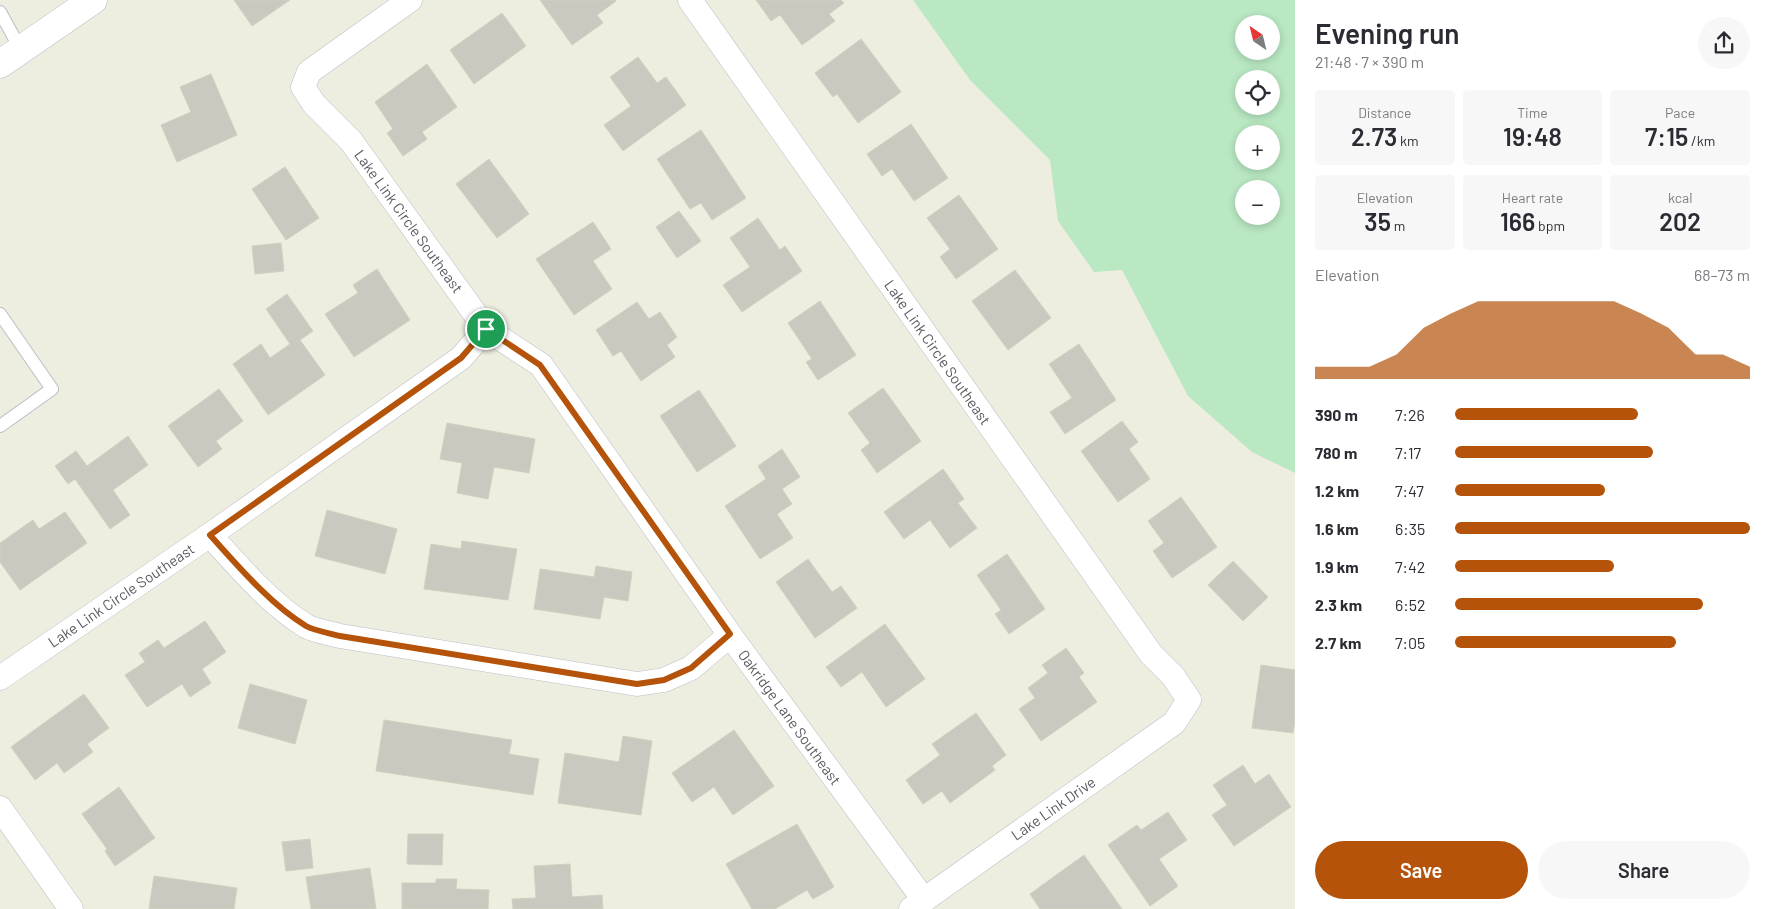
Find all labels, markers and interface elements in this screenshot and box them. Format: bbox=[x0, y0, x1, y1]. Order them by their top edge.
north arrow bbox=[1235, 15, 1280, 60]
map controls bbox=[1235, 15, 1280, 225]
text: Evening run bbox=[1315, 16, 1460, 50]
button: share bbox=[1698, 17, 1750, 69]
text: 21:48 · 7 × 390 m bbox=[1315, 52, 1424, 71]
button: locate bbox=[1235, 70, 1280, 115]
text: Distance bbox=[1358, 104, 1412, 121]
text: Time bbox=[1517, 104, 1548, 121]
text: Pace bbox=[1665, 104, 1695, 121]
text: 2.73 bbox=[1351, 121, 1397, 151]
text: 19:48 bbox=[1503, 121, 1562, 151]
text: 7:15 bbox=[1645, 121, 1688, 151]
button: + bbox=[1235, 125, 1280, 170]
text: km bbox=[1397, 132, 1419, 149]
text: /km bbox=[1688, 132, 1715, 149]
street label: Lake Link Circle Southeast bbox=[351, 146, 467, 296]
button: − bbox=[1235, 180, 1280, 225]
text: Elevation bbox=[1357, 189, 1413, 206]
text: Heart rate bbox=[1502, 189, 1563, 206]
text: kcal bbox=[1668, 189, 1692, 206]
text: 35 bbox=[1364, 206, 1391, 236]
text: 166 bbox=[1500, 206, 1535, 236]
text: 202 bbox=[1659, 206, 1701, 236]
text: m bbox=[1391, 217, 1405, 234]
text: bpm bbox=[1535, 217, 1565, 234]
text: Elevation bbox=[1315, 265, 1379, 284]
text: 68–73 m bbox=[1694, 265, 1750, 284]
street label: Lake Link Circle Southeast bbox=[881, 276, 995, 428]
pin bbox=[465, 308, 507, 350]
icon: arrive bbox=[472, 315, 500, 343]
text: 390 m bbox=[1315, 405, 1358, 424]
text: 7:26 bbox=[1395, 405, 1425, 424]
text: 780 m bbox=[1315, 443, 1357, 462]
text: 7:17 bbox=[1395, 443, 1421, 462]
text: 1.2 km bbox=[1315, 481, 1359, 500]
text: 7:47 bbox=[1395, 481, 1424, 500]
text: 1.6 km bbox=[1315, 519, 1359, 538]
text: 6:35 bbox=[1395, 519, 1425, 538]
street label: Lake Link Circle Southeast bbox=[44, 539, 198, 651]
text: 1.9 km bbox=[1315, 557, 1359, 576]
text: 7:42 bbox=[1395, 557, 1425, 576]
text: 2.3 km bbox=[1315, 595, 1362, 614]
text: 6:52 bbox=[1395, 595, 1425, 614]
text: 2.7 km bbox=[1315, 633, 1361, 652]
text: 7:05 bbox=[1395, 633, 1425, 652]
street label: Oakridge Lane Southeast bbox=[735, 646, 845, 788]
street label: Lake Link Drive bbox=[1007, 772, 1099, 844]
button: Save bbox=[1315, 841, 1528, 899]
button: Share bbox=[1538, 841, 1750, 899]

